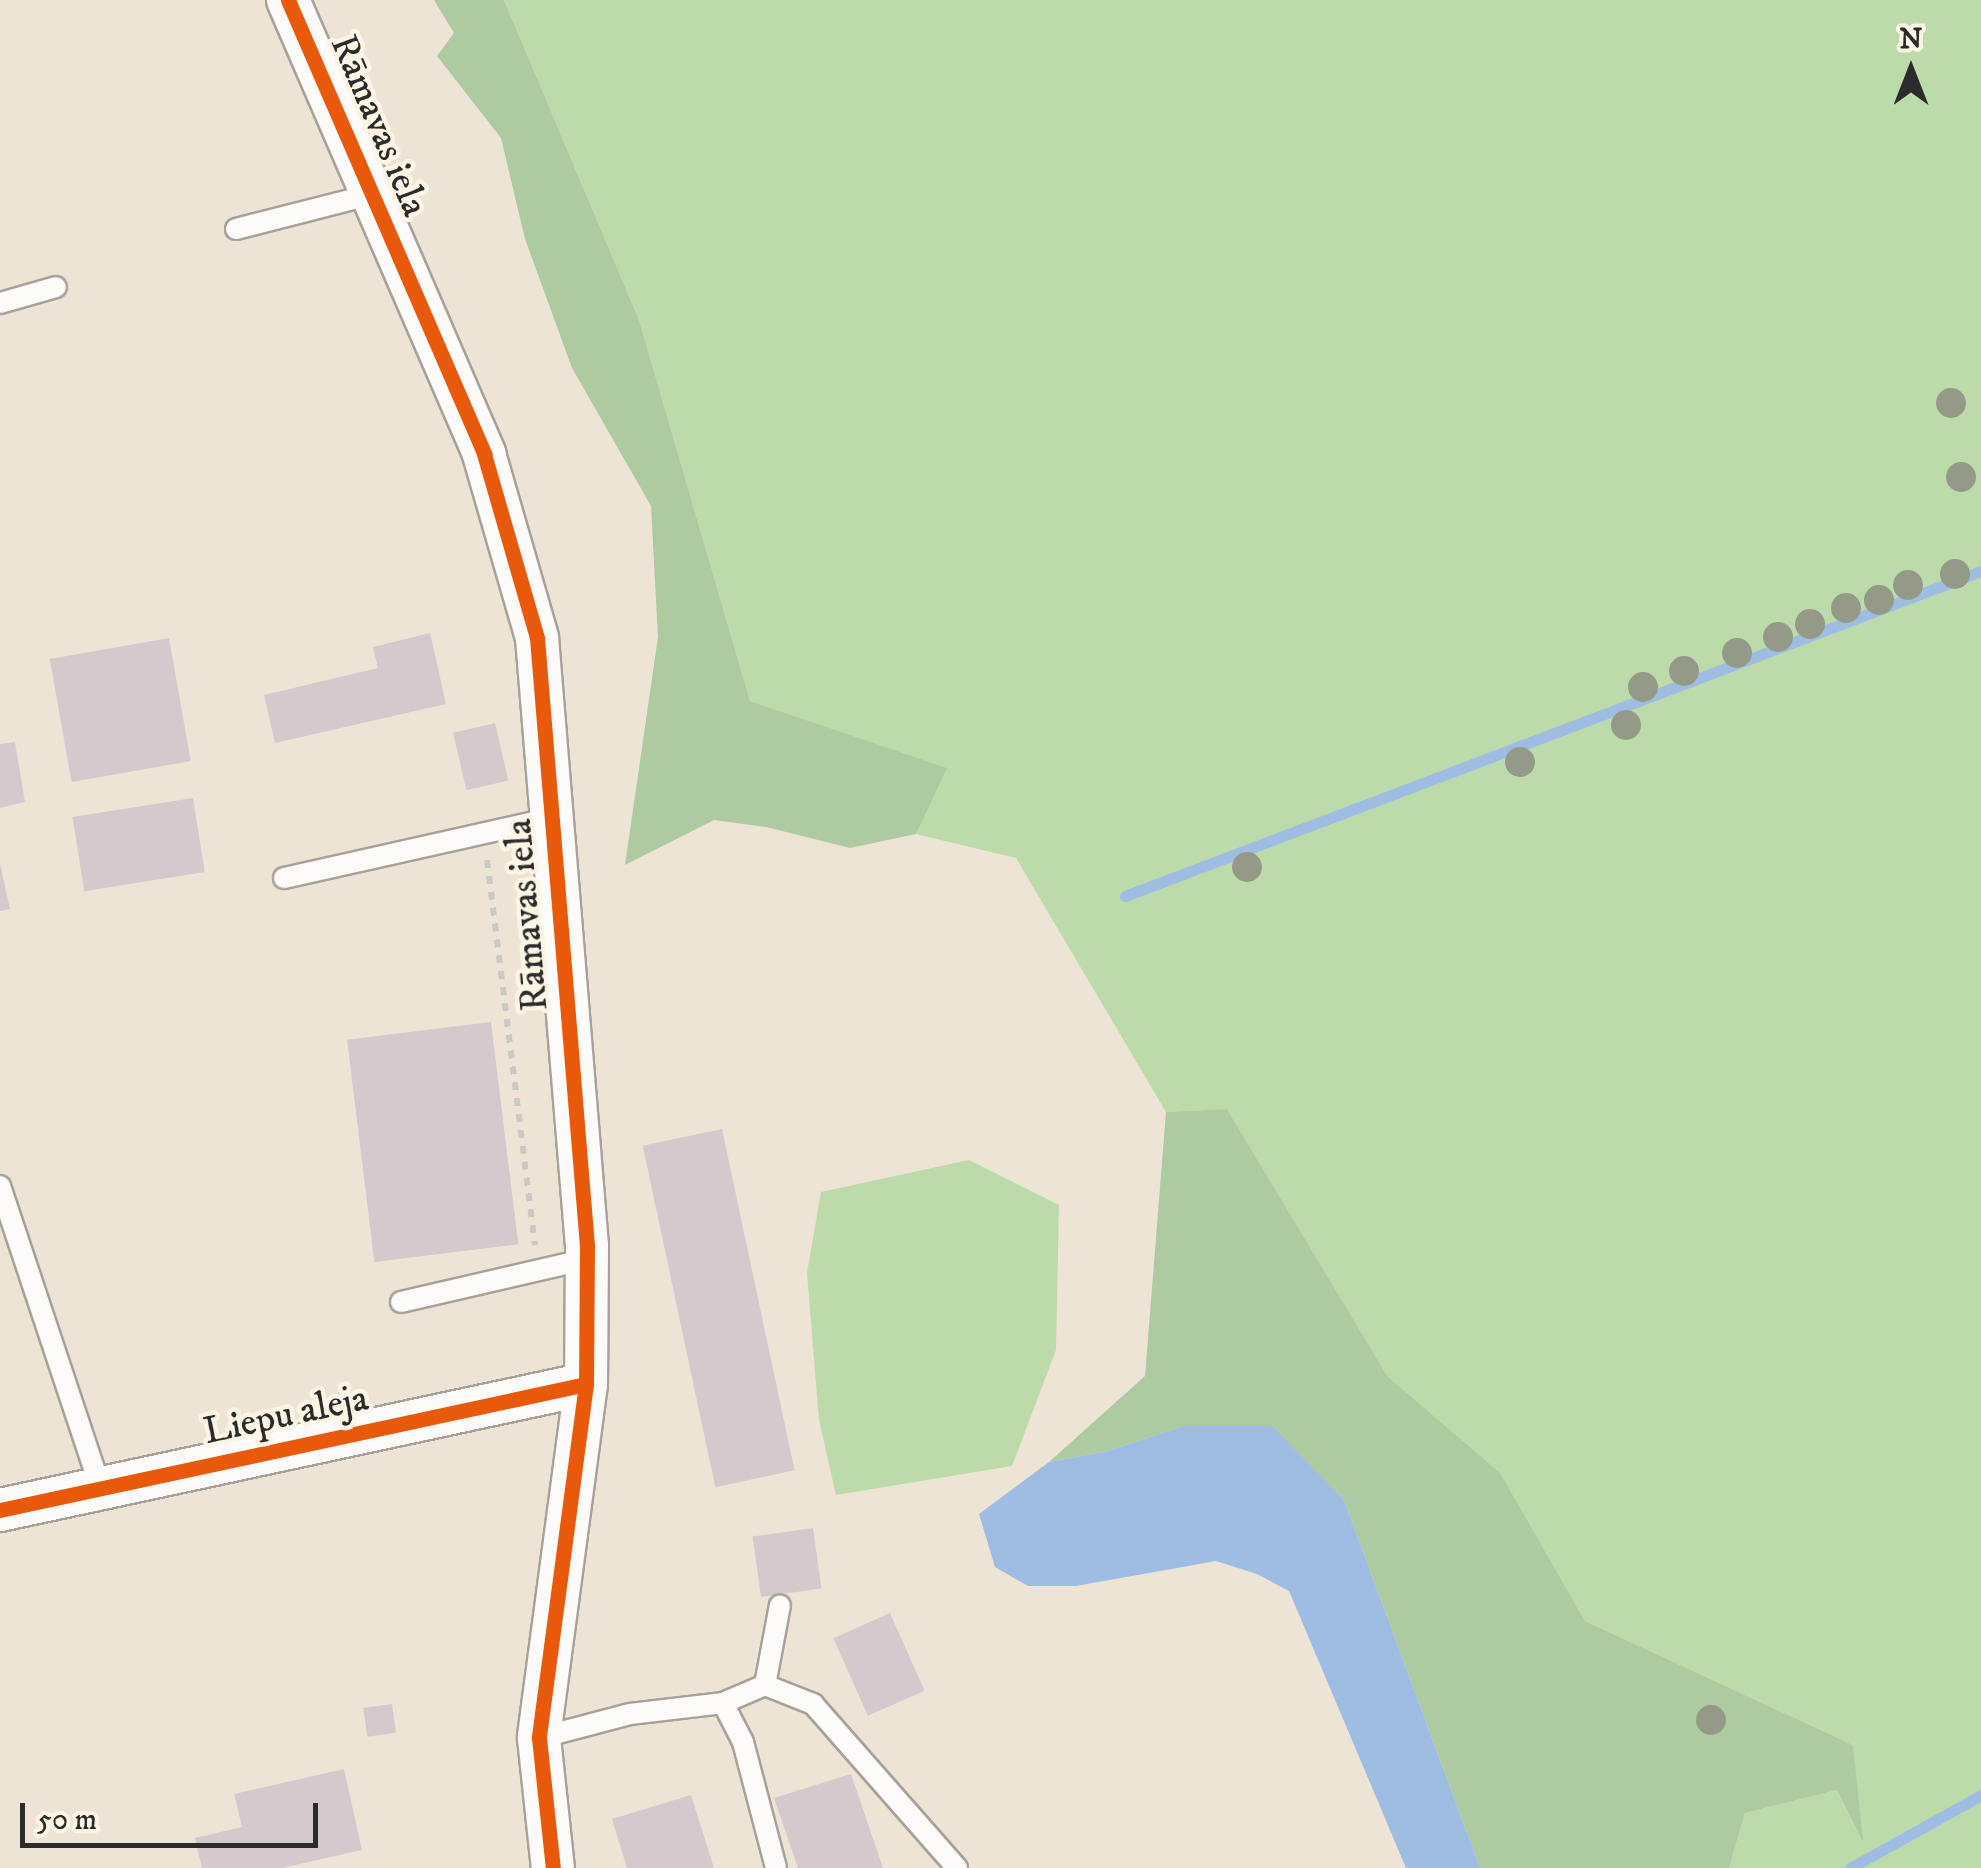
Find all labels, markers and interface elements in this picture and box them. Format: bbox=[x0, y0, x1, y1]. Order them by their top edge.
north arrow bbox=[1861, 20, 1961, 120]
text: N bbox=[1900, 22, 1922, 57]
street label: Rāmavas iela bbox=[319, 28, 437, 224]
street label: Rāmavas iela bbox=[497, 817, 559, 1013]
street label: Liepu aleja bbox=[200, 1376, 372, 1456]
scale bar bbox=[25, 1783, 322, 1845]
text: 50 m bbox=[37, 1802, 97, 1839]

